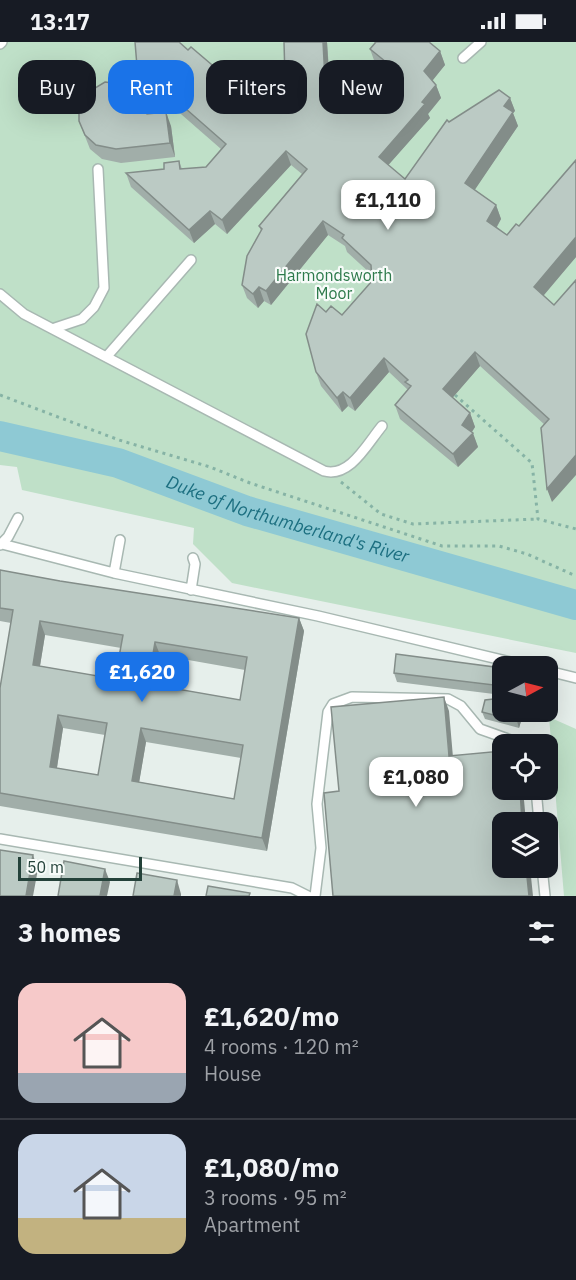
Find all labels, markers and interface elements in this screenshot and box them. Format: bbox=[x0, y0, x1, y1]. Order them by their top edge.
text: 13:17 bbox=[30, 7, 90, 36]
chip: Buy bbox=[18, 60, 96, 114]
chip: Rent bbox=[108, 60, 194, 114]
chip: Filters bbox=[206, 60, 307, 114]
chip: New bbox=[319, 60, 404, 114]
pin: £1,110 bbox=[339, 180, 437, 231]
text: £1,110 bbox=[355, 186, 421, 213]
park label: Harmondsworth Moor bbox=[276, 265, 392, 303]
water label: Duke of Northumberland's River bbox=[163, 470, 412, 568]
pin: £1,620 bbox=[93, 652, 191, 703]
north arrow bbox=[492, 656, 558, 722]
map controls bbox=[492, 656, 558, 878]
text: £1,620 bbox=[109, 658, 175, 685]
button: locate bbox=[492, 734, 558, 800]
pin: £1,080 bbox=[367, 757, 465, 808]
text: £1,080 bbox=[383, 763, 449, 790]
button: layers bbox=[492, 812, 558, 878]
scale bar bbox=[18, 854, 142, 882]
text: 50 m bbox=[27, 857, 64, 877]
text: 3 homes bbox=[18, 915, 121, 949]
icon: filters bbox=[525, 916, 558, 949]
text: £1,620/mo bbox=[204, 999, 339, 1033]
icon: home bbox=[66, 1007, 138, 1079]
text: 4 rooms · 120 m² bbox=[204, 1033, 359, 1060]
text: House bbox=[204, 1060, 261, 1087]
text: £1,080/mo bbox=[204, 1150, 339, 1184]
icon: home bbox=[66, 1158, 138, 1230]
text: 3 rooms · 95 m² bbox=[204, 1184, 347, 1211]
text: Apartment bbox=[204, 1211, 300, 1238]

